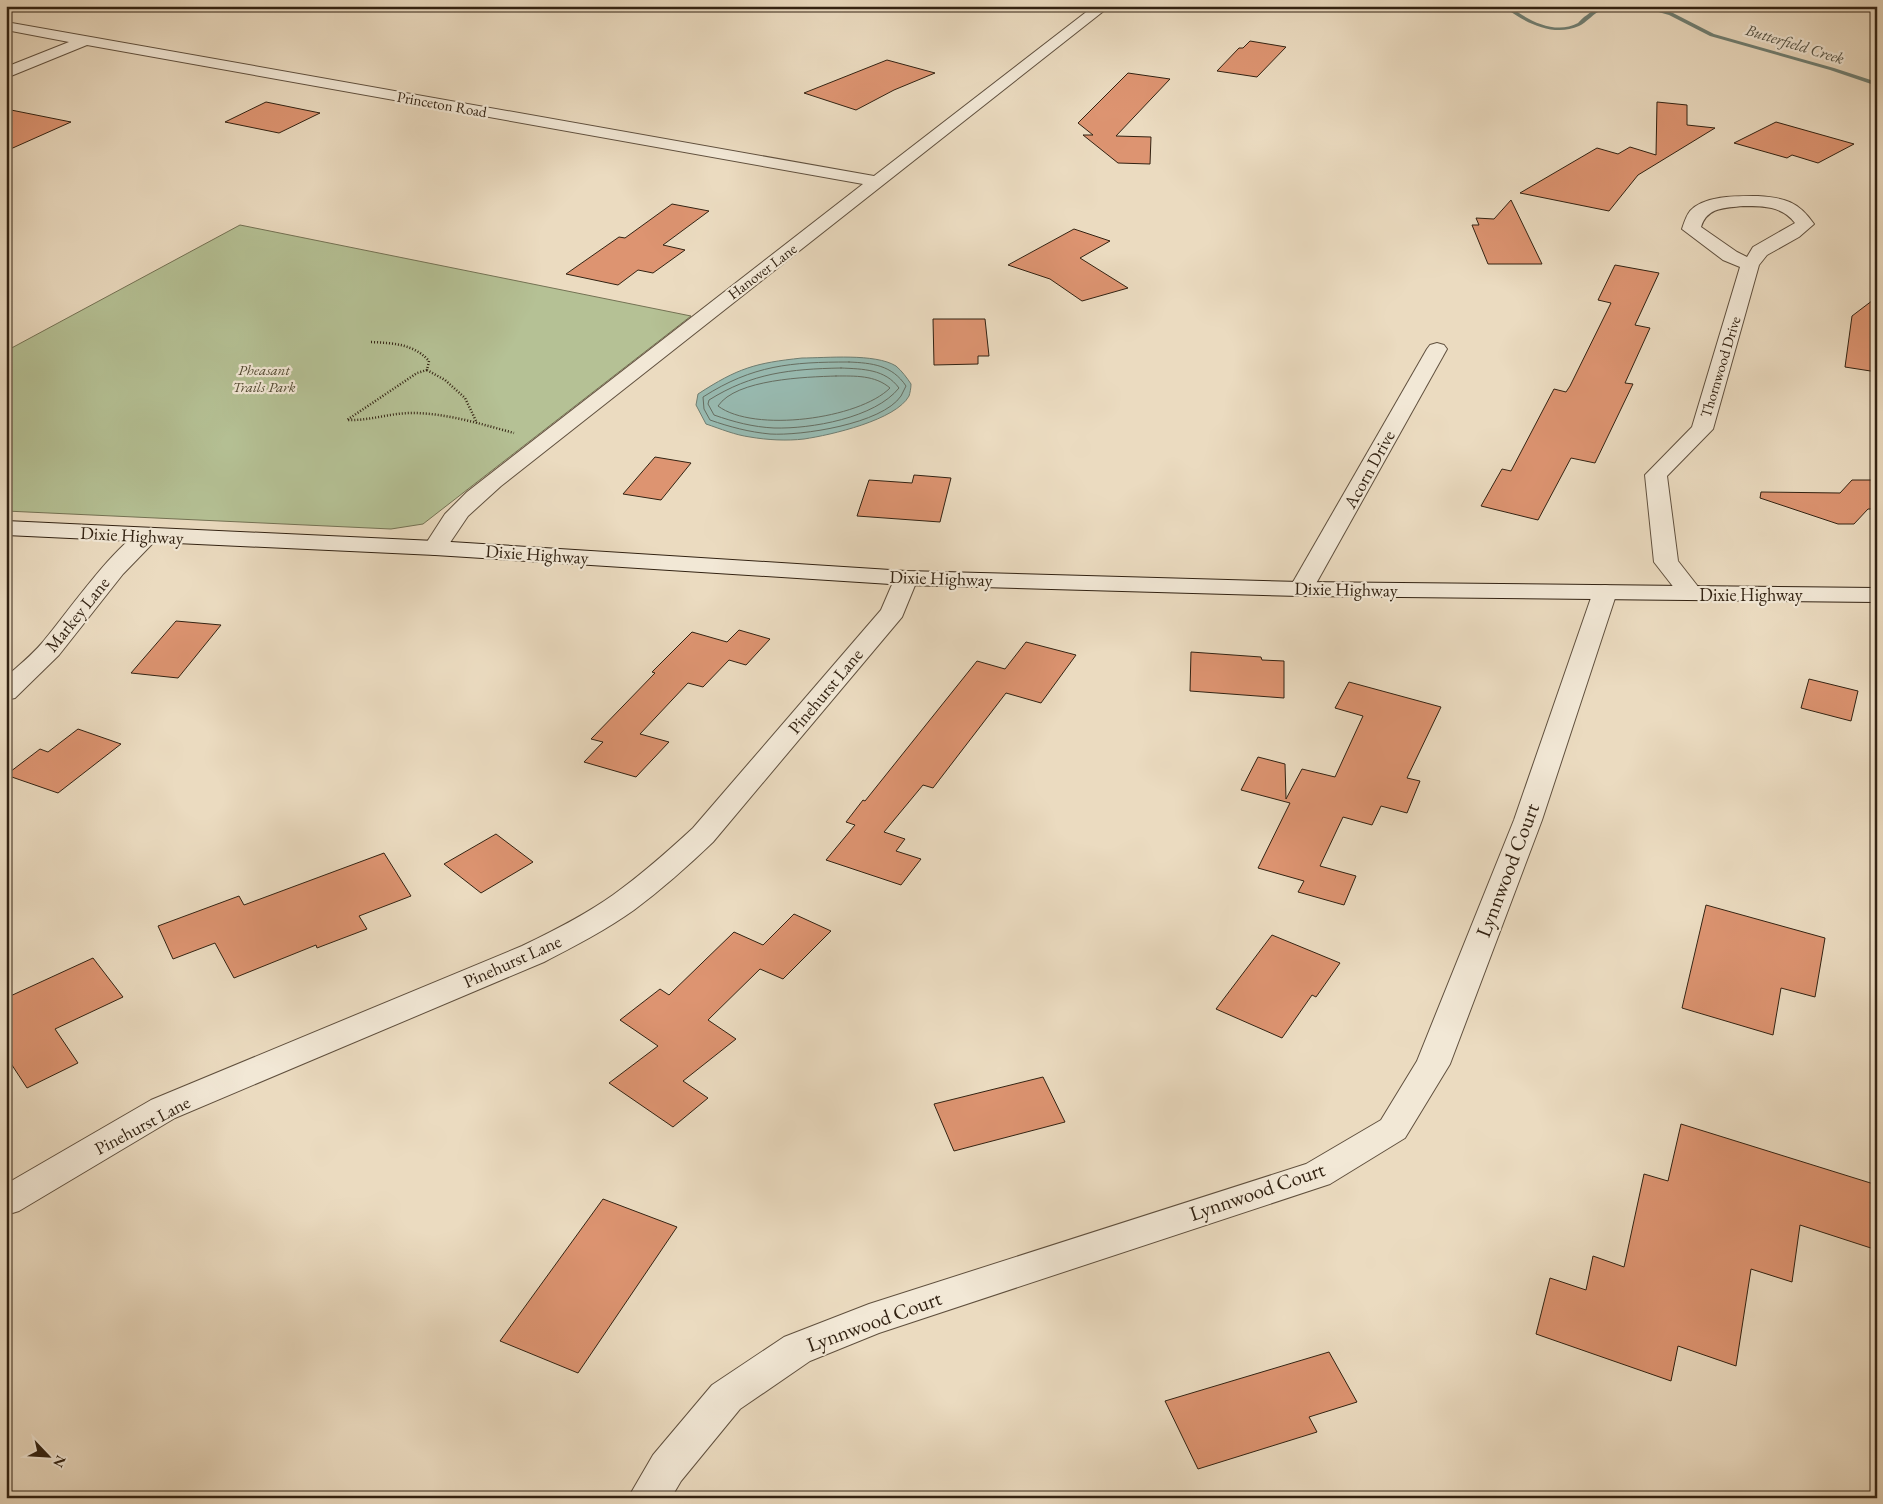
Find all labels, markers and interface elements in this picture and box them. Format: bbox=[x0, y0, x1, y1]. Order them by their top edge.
water label: Butterfield Creek bbox=[1742, 19, 1847, 69]
street label: Princeton Road bbox=[396, 87, 489, 121]
street label: Hanover Lane bbox=[724, 239, 801, 303]
street label: Thornwood Drive bbox=[1696, 314, 1744, 420]
park label: Pheasant Trails Park bbox=[232, 360, 296, 396]
street label: Acorn Drive bbox=[1338, 426, 1400, 513]
street label: Dixie Highway bbox=[80, 521, 184, 549]
street label: Dixie Highway bbox=[485, 539, 589, 569]
street label: Dixie Highway bbox=[889, 565, 993, 591]
street label: Markey Lane bbox=[40, 572, 114, 656]
street label: Dixie Highway bbox=[1294, 577, 1398, 601]
street label: Dixie Highway bbox=[1699, 583, 1803, 606]
street label: Pinehurst Lane bbox=[782, 643, 868, 739]
street label: Lynnwood Court bbox=[1469, 799, 1545, 941]
street label: Pinehurst Lane bbox=[459, 929, 565, 993]
street label: Pinehurst Lane bbox=[90, 1090, 194, 1160]
street label: Lynnwood Court bbox=[1186, 1155, 1329, 1227]
street label: Lynnwood Court bbox=[803, 1284, 945, 1358]
north arrow bbox=[22, 1432, 72, 1482]
text: N bbox=[49, 1453, 70, 1471]

